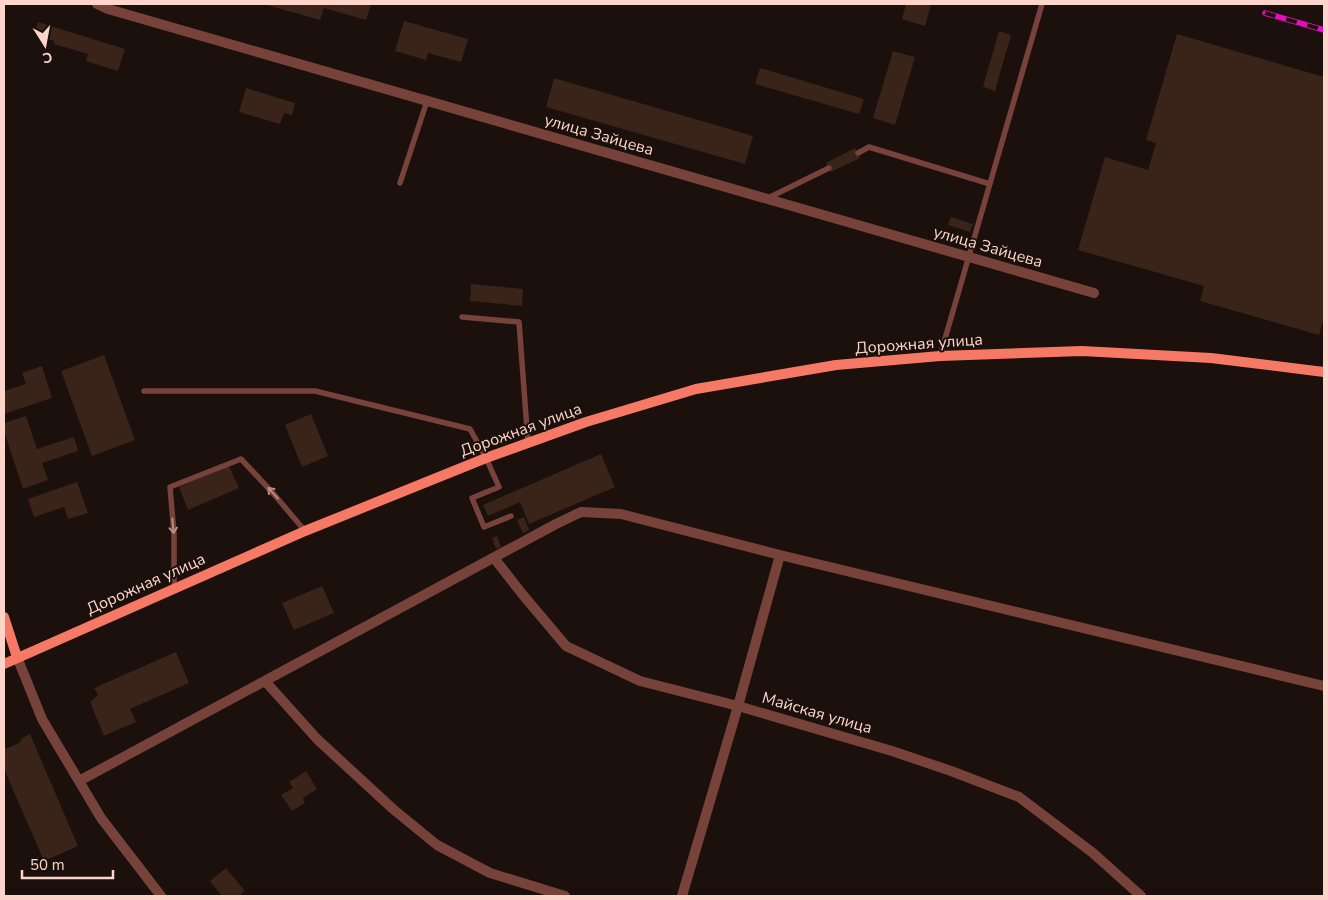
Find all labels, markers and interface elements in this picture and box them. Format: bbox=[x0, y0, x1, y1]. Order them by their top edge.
north arrow bbox=[20, 20, 70, 70]
text: С bbox=[40, 47, 54, 68]
street label: улица Зайцева bbox=[542, 109, 656, 161]
street label: улица Зайцева bbox=[931, 221, 1045, 273]
street label: Дорожная улица bbox=[854, 329, 984, 359]
street label: Дорожная улица bbox=[457, 398, 585, 462]
one-way arrow bbox=[267, 487, 279, 500]
one-way arrow bbox=[169, 518, 178, 534]
street label: Дорожная улица bbox=[83, 548, 209, 620]
street label: Майская улица bbox=[759, 687, 875, 739]
scale bar bbox=[22, 848, 114, 880]
text: 50 m bbox=[30, 855, 65, 875]

